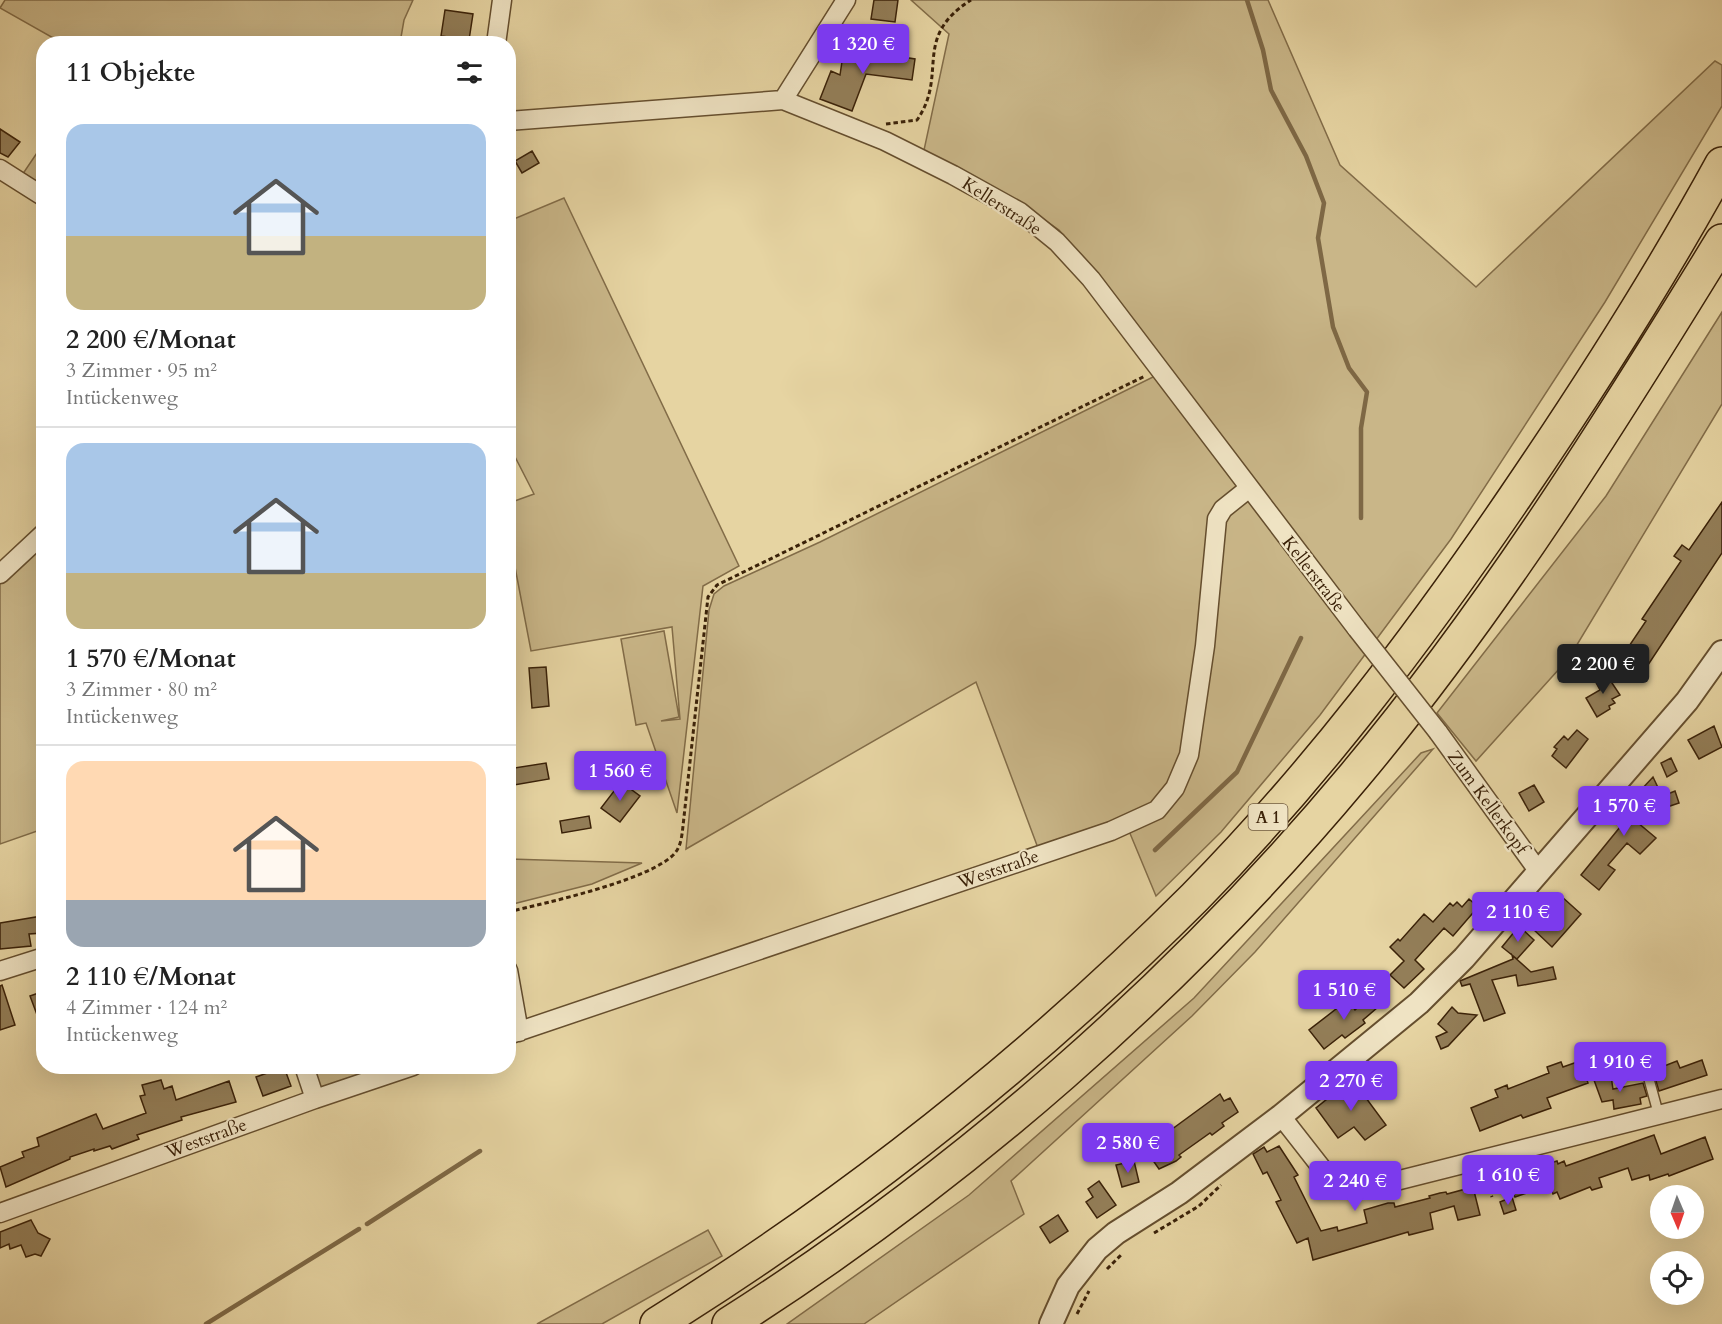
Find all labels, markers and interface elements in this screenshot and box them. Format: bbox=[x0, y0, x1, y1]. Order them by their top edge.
pin: 1 320 € bbox=[808, 24, 918, 75]
text: 1 320 € bbox=[831, 30, 895, 57]
text: 11 Objekte bbox=[66, 55, 196, 90]
icon: filters bbox=[453, 56, 486, 89]
icon: home bbox=[222, 163, 330, 271]
street label: Kellerstraße bbox=[957, 171, 1046, 242]
text: 2 200 €/Monat bbox=[66, 322, 236, 357]
text: 3 Zimmer · 95 m² bbox=[66, 357, 217, 384]
text: Intückenweg bbox=[66, 384, 178, 411]
icon: home bbox=[222, 482, 330, 590]
street label: Kellerstraße bbox=[1276, 531, 1351, 618]
text: 1 570 €/Monat bbox=[66, 641, 236, 676]
pin: 2 200 € bbox=[1548, 644, 1658, 695]
text: 2 200 € bbox=[1571, 650, 1635, 677]
text: 3 Zimmer · 80 m² bbox=[66, 676, 217, 703]
text: Intückenweg bbox=[66, 703, 178, 730]
street label: Zum Kellerkopf bbox=[1441, 745, 1536, 862]
pin: 1 560 € bbox=[565, 751, 675, 802]
text: 1 560 € bbox=[588, 757, 652, 784]
pin: 1 570 € bbox=[1569, 786, 1679, 837]
text: 1 570 € bbox=[1592, 792, 1656, 819]
icon: home bbox=[222, 800, 330, 908]
road number: A 1 bbox=[1248, 804, 1288, 830]
street label: Weststraße bbox=[953, 844, 1042, 895]
pin: 2 110 € bbox=[1463, 892, 1573, 943]
text: 2 110 € bbox=[1486, 898, 1550, 925]
text: 2 110 €/Monat bbox=[66, 959, 236, 994]
pin: 1 510 € bbox=[1289, 970, 1399, 1021]
text: 1 510 € bbox=[1312, 976, 1376, 1003]
text: 4 Zimmer · 124 m² bbox=[66, 994, 227, 1021]
text: Intückenweg bbox=[66, 1021, 178, 1048]
pin: 1 910 € bbox=[1565, 1042, 1675, 1093]
text: 1 910 € bbox=[1588, 1048, 1652, 1075]
pin: 2 270 € bbox=[1296, 1061, 1406, 1112]
text: 2 270 € bbox=[1319, 1067, 1383, 1094]
street label: Weststraße bbox=[161, 1112, 250, 1165]
pin: 2 580 € bbox=[1073, 1123, 1183, 1174]
text: 2 580 € bbox=[1096, 1129, 1160, 1156]
pin: 1 610 € bbox=[1453, 1155, 1563, 1206]
pin: 2 240 € bbox=[1300, 1161, 1410, 1212]
text: 1 610 € bbox=[1476, 1161, 1540, 1188]
text: 2 240 € bbox=[1323, 1167, 1387, 1194]
north arrow bbox=[1650, 1185, 1704, 1239]
map controls bbox=[1650, 1185, 1704, 1305]
button: locate bbox=[1650, 1251, 1704, 1305]

